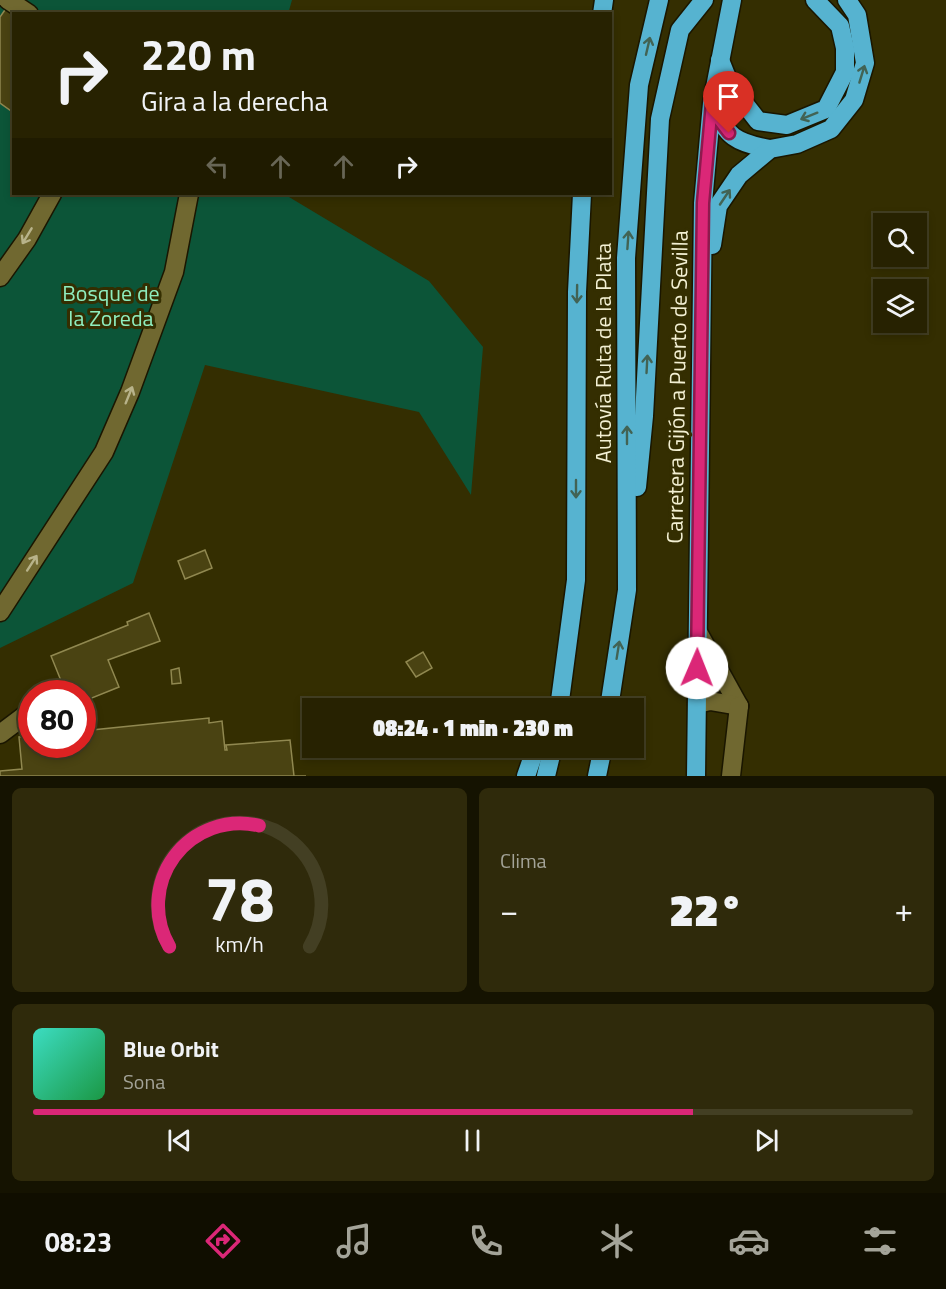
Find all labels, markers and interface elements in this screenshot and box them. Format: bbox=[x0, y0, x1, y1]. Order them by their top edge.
text: 220 m bbox=[141, 22, 256, 86]
icon: right bbox=[42, 36, 120, 114]
one-way arrow bbox=[643, 37, 654, 57]
one-way arrow bbox=[857, 65, 868, 84]
pin bbox=[703, 71, 754, 133]
text: Gira a la derecha bbox=[141, 80, 328, 121]
icon: arrive bbox=[712, 80, 745, 113]
one-way arrow bbox=[801, 111, 819, 122]
icon: left bbox=[201, 150, 234, 183]
icon: ahead bbox=[264, 150, 297, 183]
icon: ahead bbox=[327, 150, 360, 183]
icon: right bbox=[390, 150, 423, 183]
one-way arrow bbox=[719, 189, 731, 205]
map controls bbox=[873, 213, 927, 333]
button: search bbox=[873, 213, 927, 267]
one-way arrow bbox=[21, 227, 33, 244]
one-way arrow bbox=[622, 230, 633, 250]
street label: Carretera Gijón a Puerto de Sevilla bbox=[657, 230, 697, 544]
street label: Autovía Ruta de la Plata bbox=[586, 243, 620, 463]
park label: Bosque de la Zoreda bbox=[62, 276, 160, 335]
button: layers bbox=[873, 279, 927, 333]
one-way arrow bbox=[572, 283, 583, 303]
one-way arrow bbox=[641, 355, 652, 375]
one-way arrow bbox=[124, 386, 135, 404]
one-way arrow bbox=[621, 425, 633, 445]
one-way arrow bbox=[570, 478, 582, 498]
one-way arrow bbox=[26, 555, 38, 572]
position arrow bbox=[665, 636, 729, 700]
one-way arrow bbox=[612, 641, 623, 661]
speed limit sign: 80 bbox=[18, 680, 96, 758]
text: 08:24 · 1 min · 230 m bbox=[373, 711, 573, 745]
text: Clima bbox=[500, 845, 547, 876]
text: 78 bbox=[205, 850, 274, 945]
text: 22° bbox=[669, 875, 744, 943]
text: − bbox=[500, 885, 518, 935]
text: + bbox=[895, 885, 913, 935]
text: km/h bbox=[215, 928, 264, 960]
text: Blue Orbit bbox=[123, 1032, 219, 1066]
text: Sona bbox=[123, 1066, 165, 1097]
icon: previous bbox=[163, 1124, 196, 1157]
icon: pause bbox=[456, 1124, 489, 1157]
icon: next bbox=[750, 1124, 783, 1157]
icon: directions bbox=[202, 1220, 244, 1262]
icon: music bbox=[333, 1220, 375, 1262]
icon: phone bbox=[465, 1220, 507, 1262]
icon: climate bbox=[596, 1220, 638, 1262]
icon: car bbox=[728, 1220, 770, 1262]
icon: filters bbox=[859, 1220, 901, 1262]
text: 08:23 bbox=[45, 1221, 112, 1262]

